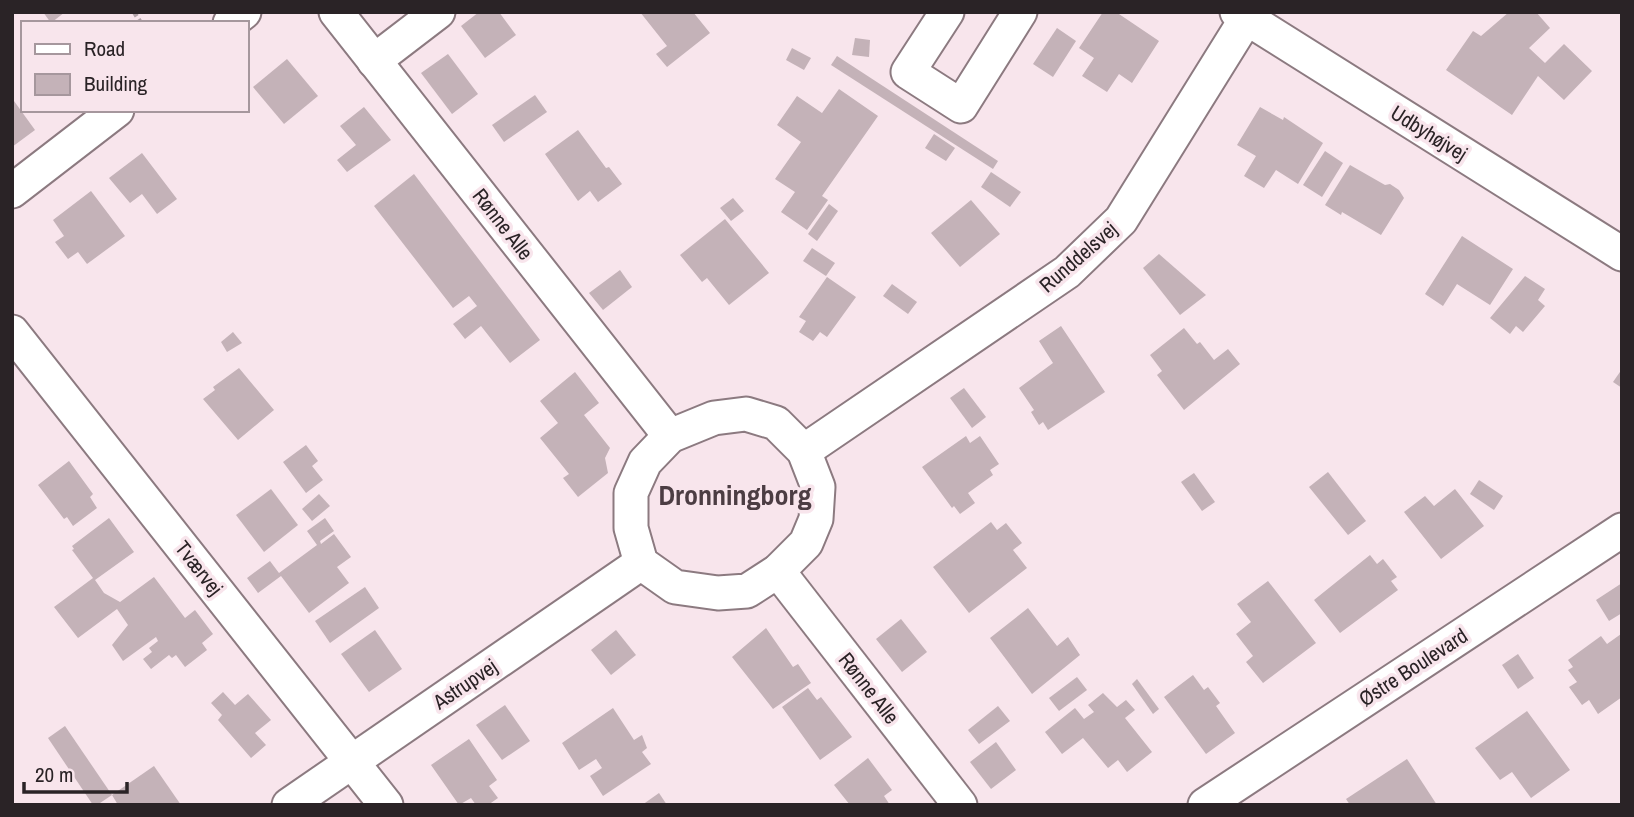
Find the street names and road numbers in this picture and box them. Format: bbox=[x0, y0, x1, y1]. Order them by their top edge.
street label: Udbyhøjvej bbox=[1385, 98, 1473, 168]
street label: Rønne Alle bbox=[466, 182, 540, 266]
street label: Runddelsvej bbox=[1033, 215, 1123, 299]
street label: Tværvej bbox=[168, 535, 230, 601]
street label: Østre Boulevard bbox=[1353, 621, 1473, 713]
street label: Rønne Alle bbox=[832, 646, 906, 730]
street label: Astrupvej bbox=[426, 652, 503, 717]

